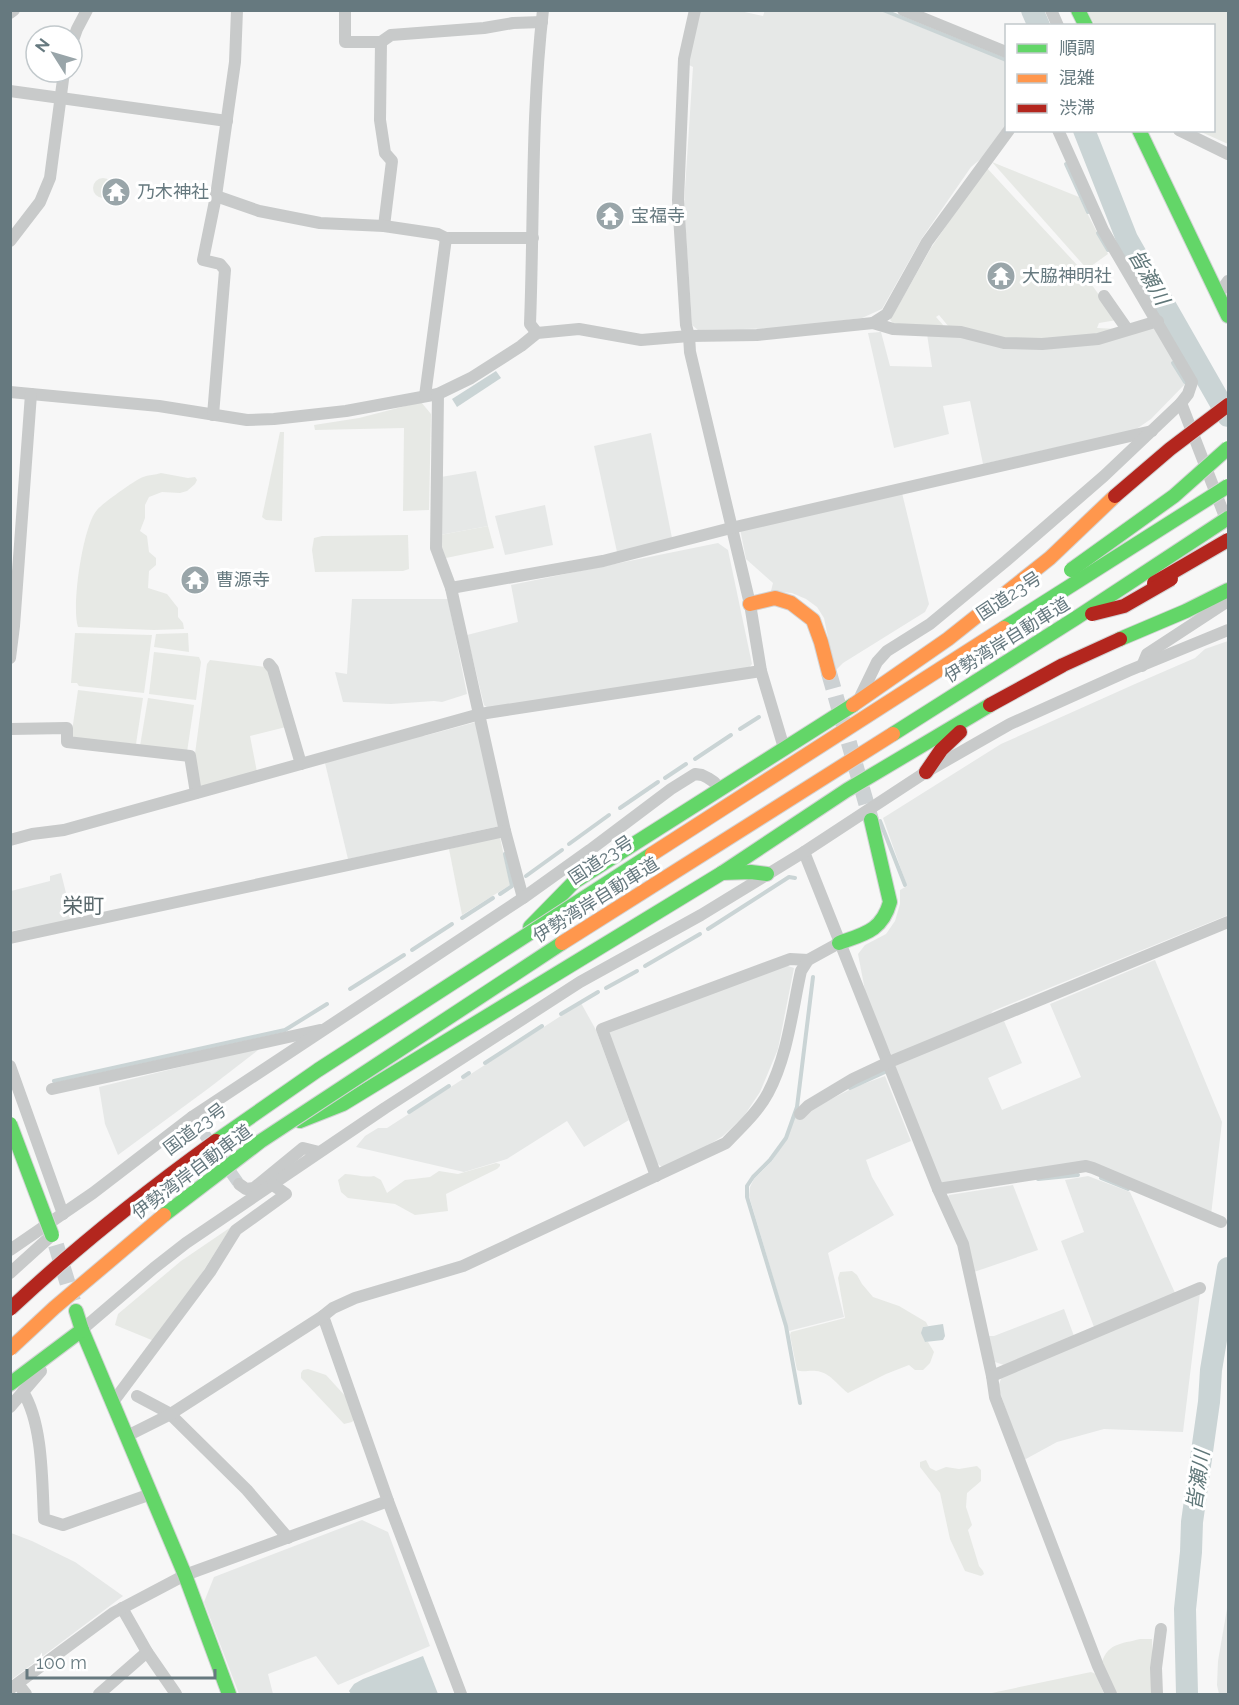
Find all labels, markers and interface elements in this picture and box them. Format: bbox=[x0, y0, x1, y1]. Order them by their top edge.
north arrow bbox=[24, 24, 84, 84]
legend bbox=[1005, 24, 1215, 132]
text: N bbox=[31, 35, 54, 56]
text: 順調 bbox=[1059, 37, 1095, 58]
text: 混雑 bbox=[1059, 67, 1095, 88]
text: 渋滞 bbox=[1059, 97, 1095, 118]
temple icon: 乃木神社 bbox=[100, 176, 132, 208]
place label: 乃木神社 bbox=[137, 181, 209, 202]
temple icon: 宝福寺 bbox=[594, 200, 626, 232]
place label: 宝福寺 bbox=[631, 205, 685, 226]
water label: 皆瀬川 bbox=[1124, 245, 1175, 311]
temple icon: 大脇神明社 bbox=[985, 260, 1017, 292]
place label: 大脇神明社 bbox=[1022, 265, 1112, 286]
temple icon: 曹源寺 bbox=[179, 564, 211, 596]
street label: 国道23号 bbox=[972, 567, 1045, 624]
place label: 曹源寺 bbox=[216, 569, 270, 590]
street label: 伊勢湾岸自動車道 bbox=[940, 593, 1073, 687]
street label: 国道23号 bbox=[564, 831, 637, 888]
street label: 伊勢湾岸自動車道 bbox=[529, 853, 662, 947]
district label: 栄町 bbox=[62, 893, 104, 918]
street label: 国道23号 bbox=[159, 1098, 230, 1159]
street label: 伊勢湾岸自動車道 bbox=[128, 1120, 256, 1223]
water label: 皆瀬川 bbox=[1182, 1447, 1214, 1511]
scale bar bbox=[27, 1642, 214, 1680]
text: 100 m bbox=[36, 1652, 87, 1673]

